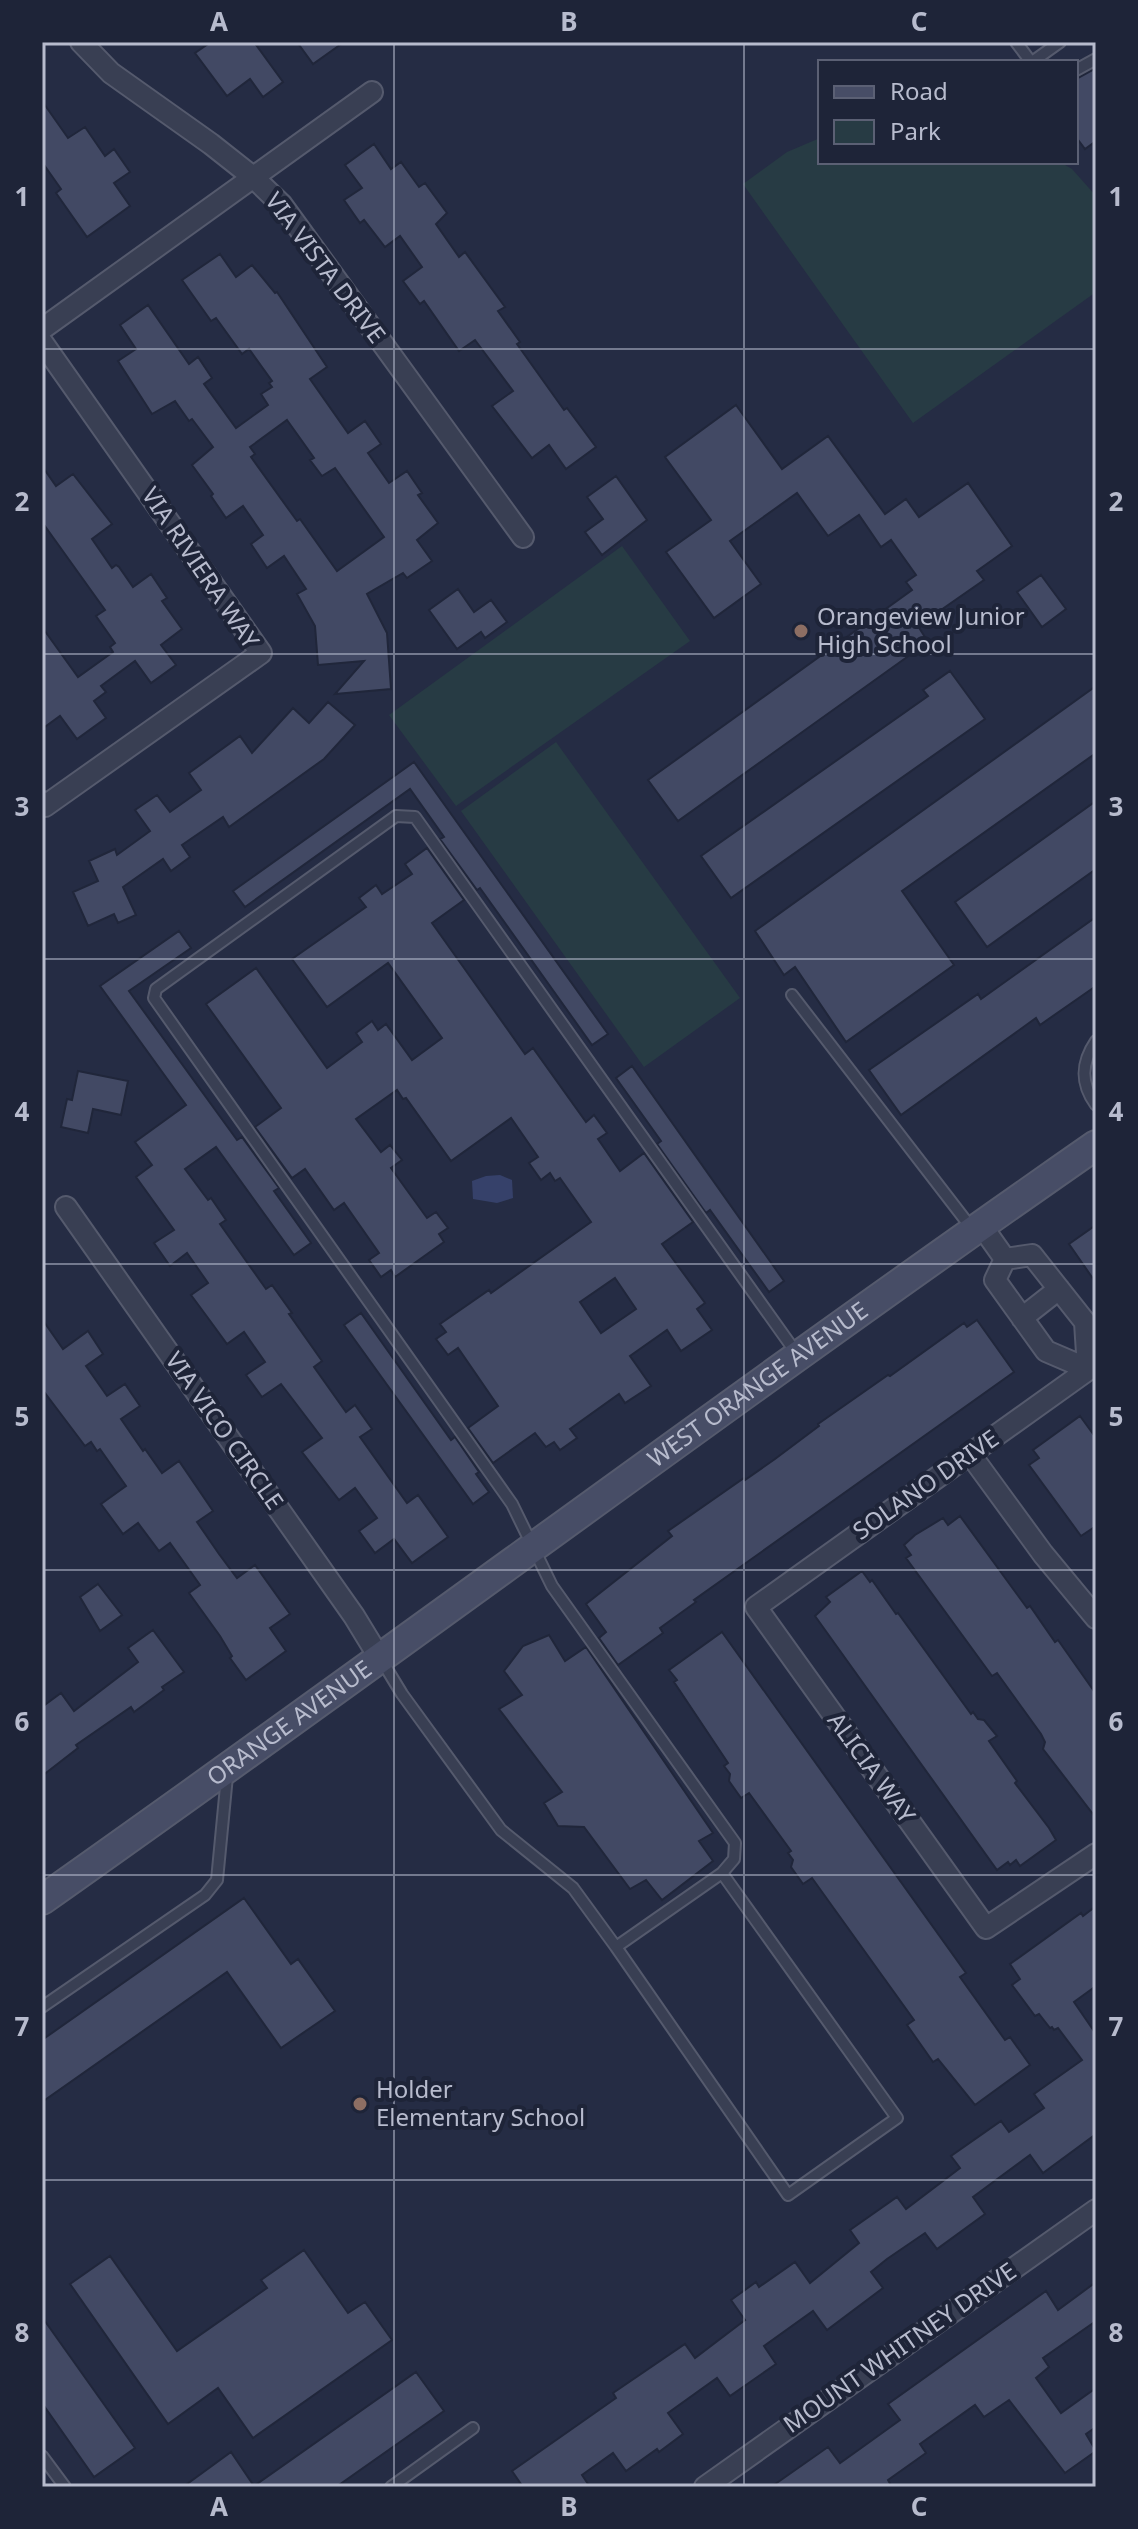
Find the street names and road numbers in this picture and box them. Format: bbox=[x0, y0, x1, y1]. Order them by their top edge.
street label: VIA VISTA DRIVE bbox=[258, 185, 394, 349]
street label: VIA RIVIERA WAY bbox=[135, 480, 268, 655]
street label: WEST ORANGE AVENUE bbox=[640, 1293, 874, 1474]
street label: VIA VICO CIRCLE bbox=[158, 1345, 292, 1516]
street label: SOLANO DRIVE bbox=[845, 1421, 1005, 1546]
street label: ORANGE AVENUE bbox=[200, 1652, 378, 1793]
street label: ALICIA WAY bbox=[821, 1705, 924, 1830]
street label: MOUNT WHITNEY DRIVE bbox=[776, 2254, 1022, 2440]

